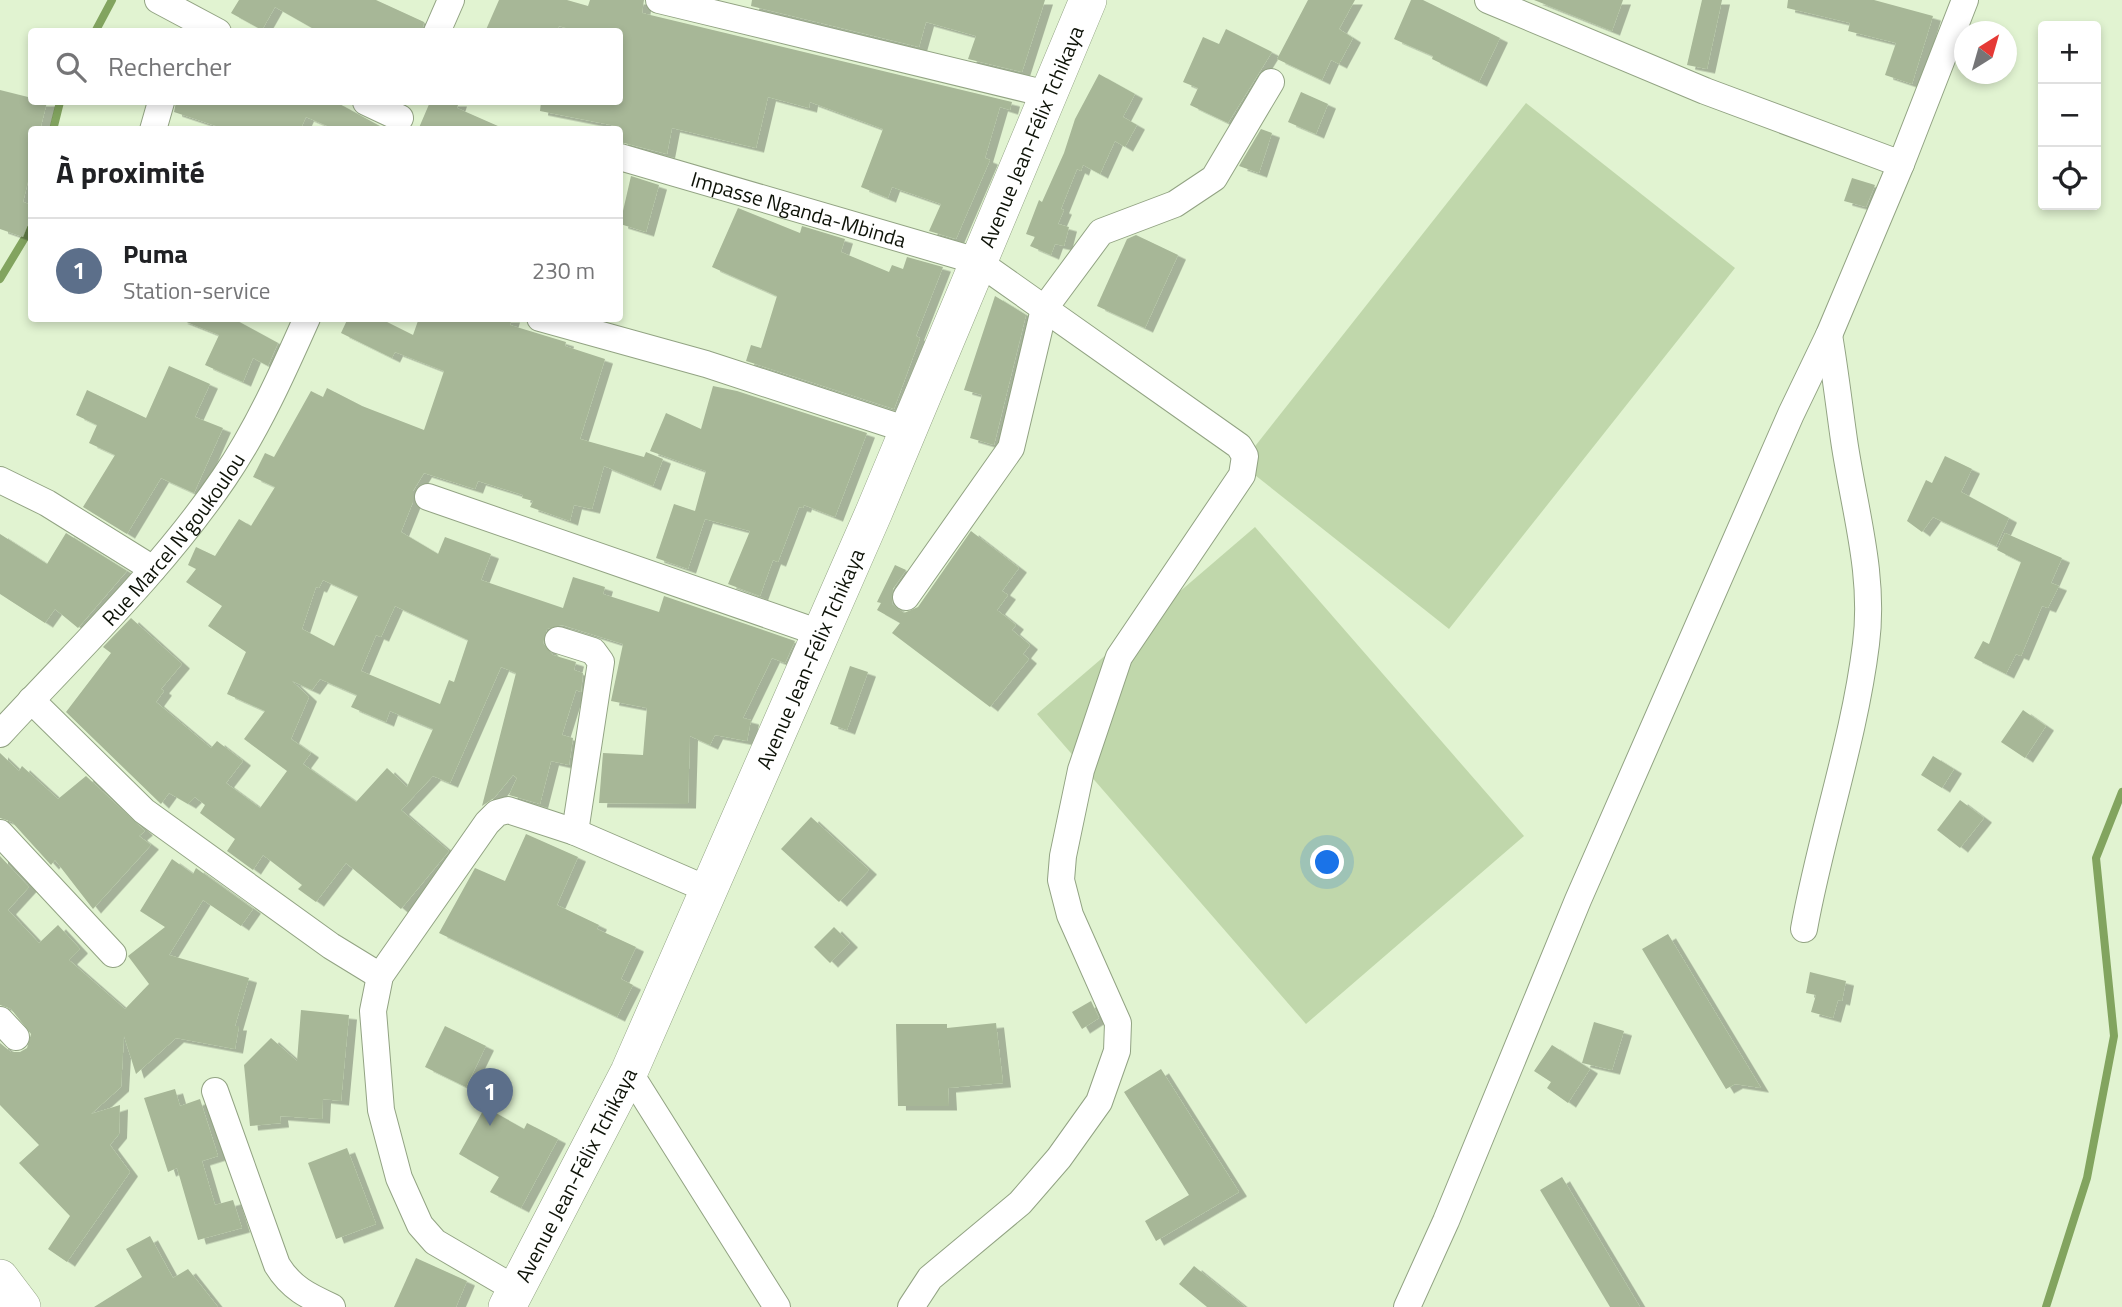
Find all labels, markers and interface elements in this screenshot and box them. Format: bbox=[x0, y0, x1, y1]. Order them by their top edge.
street label: Avenue Jean-Félix Tchikaya bbox=[970, 20, 1092, 252]
north arrow bbox=[1954, 21, 2017, 84]
map controls bbox=[2038, 21, 2101, 210]
button: + bbox=[2038, 21, 2101, 84]
search box bbox=[28, 28, 623, 105]
text: Rechercher bbox=[108, 47, 232, 86]
icon: search bbox=[52, 48, 90, 86]
button: − bbox=[2038, 84, 2101, 147]
button: locate bbox=[2038, 147, 2101, 210]
text: À proximité bbox=[56, 149, 205, 195]
street label: Impasse Nganda-Mbinda bbox=[687, 163, 910, 256]
text: Puma bbox=[123, 234, 188, 273]
text: 1 bbox=[73, 253, 85, 288]
text: 230 m bbox=[532, 253, 595, 288]
text: Station-service bbox=[123, 273, 270, 308]
street label: Rue Marcel N'goukoulou bbox=[94, 446, 253, 633]
street label: Avenue Jean-Félix Tchikaya bbox=[748, 543, 872, 774]
your location bbox=[1310, 845, 1344, 879]
street label: Avenue Jean-Félix Tchikaya bbox=[507, 1061, 645, 1288]
pin: 1 bbox=[467, 1068, 513, 1126]

